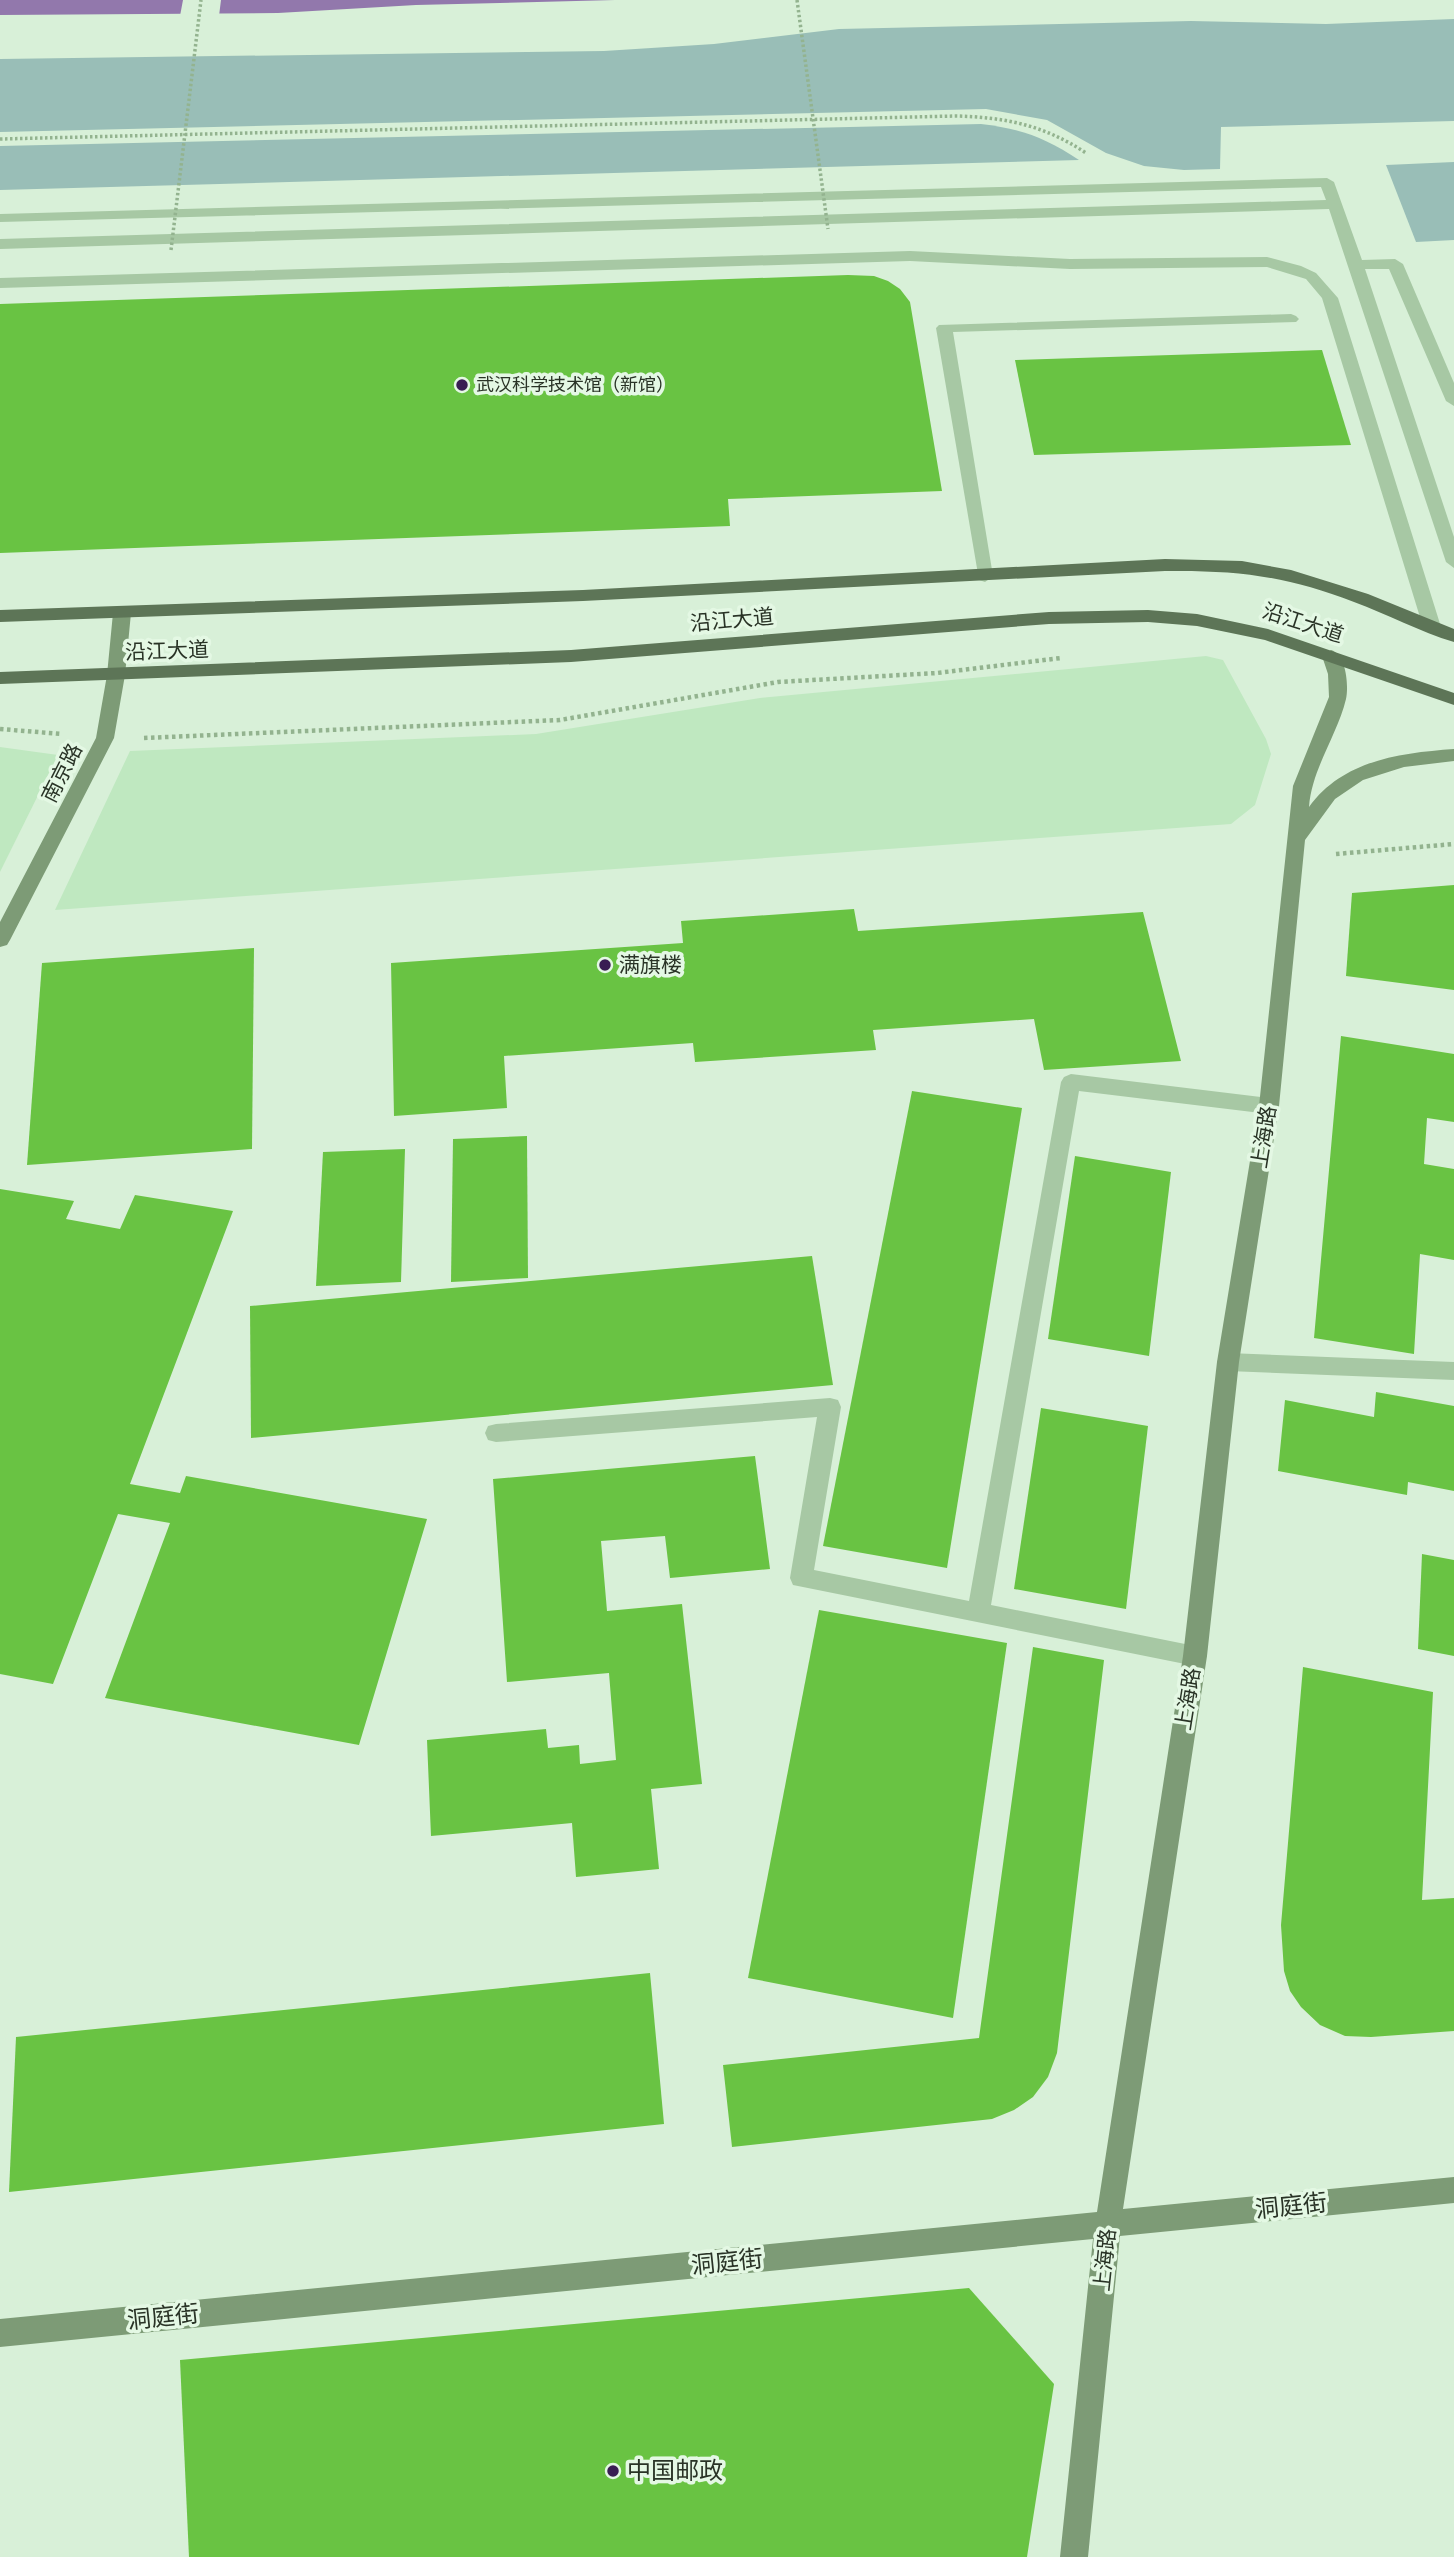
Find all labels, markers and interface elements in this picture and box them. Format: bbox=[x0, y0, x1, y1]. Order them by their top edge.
place label: 武汉科学技术馆（新馆） bbox=[476, 374, 674, 396]
marker: 武汉科学技术馆（新馆） bbox=[454, 377, 470, 393]
street label: 沿江大道 bbox=[1259, 598, 1347, 647]
street label: 沿江大道 bbox=[689, 603, 775, 636]
street label: 沿江大道 bbox=[125, 637, 209, 664]
street label: 南京路 bbox=[36, 739, 87, 807]
place label: 满旗楼 bbox=[619, 952, 682, 977]
marker: 满旗楼 bbox=[597, 957, 613, 973]
street label: 上海路 bbox=[1246, 1104, 1281, 1170]
street label: 上海路 bbox=[1170, 1666, 1205, 1732]
street label: 洞庭街 bbox=[1254, 2187, 1328, 2224]
street label: 上海路 bbox=[1089, 2227, 1120, 2293]
street label: 洞庭街 bbox=[690, 2243, 764, 2280]
street label: 洞庭街 bbox=[126, 2298, 200, 2335]
place label: 中国邮政 bbox=[627, 2456, 723, 2485]
marker: 中国邮政 bbox=[605, 2463, 621, 2479]

